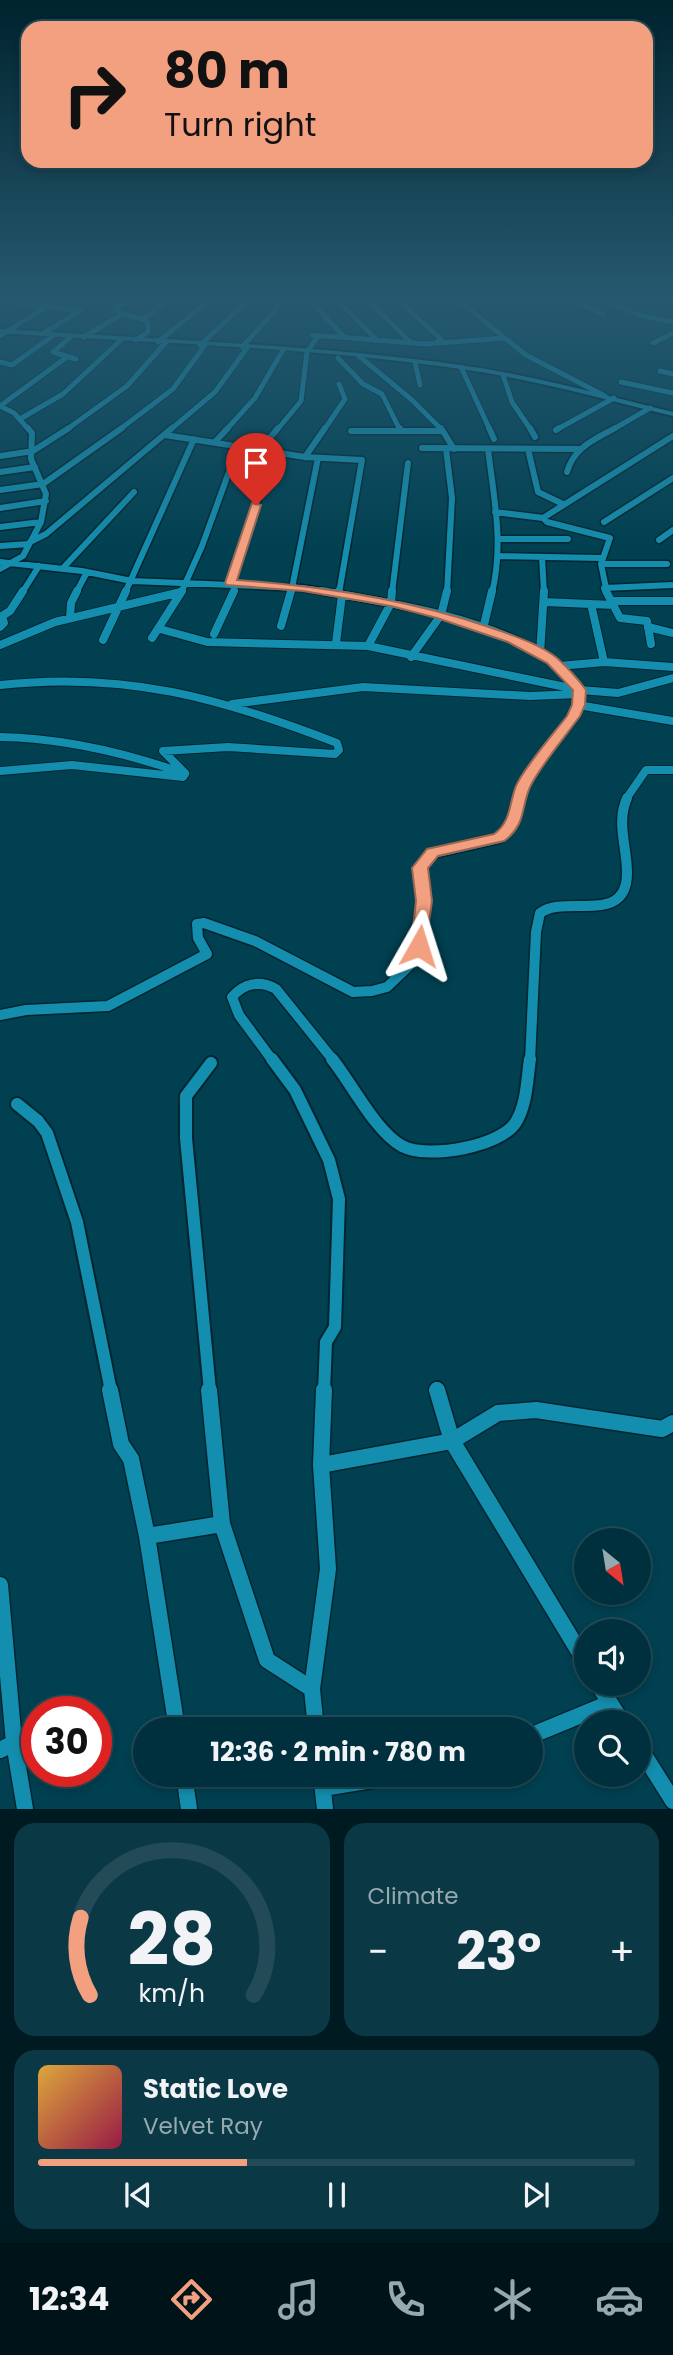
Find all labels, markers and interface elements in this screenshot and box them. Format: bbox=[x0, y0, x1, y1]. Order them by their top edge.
text: 80 m bbox=[164, 37, 290, 105]
icon: right bbox=[49, 49, 140, 140]
text: Turn right bbox=[164, 102, 316, 147]
pin bbox=[226, 433, 286, 505]
icon: arrive bbox=[237, 444, 275, 482]
position arrow bbox=[382, 909, 456, 983]
north arrow bbox=[574, 1528, 651, 1605]
map controls bbox=[574, 1528, 651, 1787]
button: sound bbox=[574, 1619, 651, 1696]
speed limit sign: 30 bbox=[21, 1696, 112, 1787]
button: search bbox=[574, 1710, 651, 1787]
text: 12:36 · 2 min · 780 m bbox=[210, 1734, 466, 1770]
text: Climate bbox=[368, 1880, 458, 1912]
text: 28 bbox=[127, 1890, 216, 1991]
text: 23° bbox=[456, 1915, 541, 1988]
text: − bbox=[368, 1925, 388, 1978]
text: + bbox=[609, 1925, 635, 1978]
text: km/h bbox=[138, 1976, 205, 2011]
text: Static Love bbox=[143, 2071, 288, 2107]
text: Velvet Ray bbox=[143, 2110, 263, 2142]
icon: previous bbox=[119, 2176, 157, 2214]
icon: pause bbox=[318, 2176, 356, 2214]
icon: next bbox=[517, 2176, 555, 2214]
icon: directions bbox=[167, 2275, 216, 2324]
icon: music bbox=[274, 2275, 323, 2324]
icon: phone bbox=[381, 2275, 430, 2324]
icon: climate bbox=[488, 2275, 537, 2324]
icon: car bbox=[595, 2275, 644, 2324]
text: 12:34 bbox=[29, 2276, 109, 2321]

